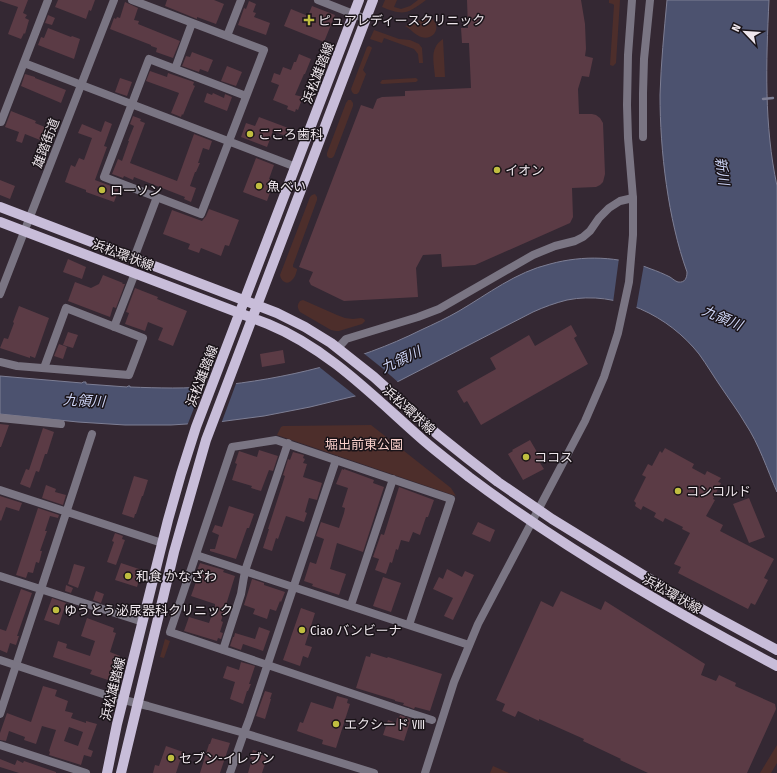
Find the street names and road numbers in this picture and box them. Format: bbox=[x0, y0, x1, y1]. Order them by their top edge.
street label: 浜松雄踏線 bbox=[299, 40, 337, 106]
street label: 雄踏街道 bbox=[30, 116, 62, 170]
street label: 浜松環状線 bbox=[90, 236, 156, 274]
street label: 浜松雄踏線 bbox=[183, 343, 221, 409]
street label: 浜松環状線 bbox=[380, 383, 438, 437]
street label: 浜松環状線 bbox=[640, 571, 704, 617]
street label: 浜松雄踏線 bbox=[98, 656, 128, 722]

